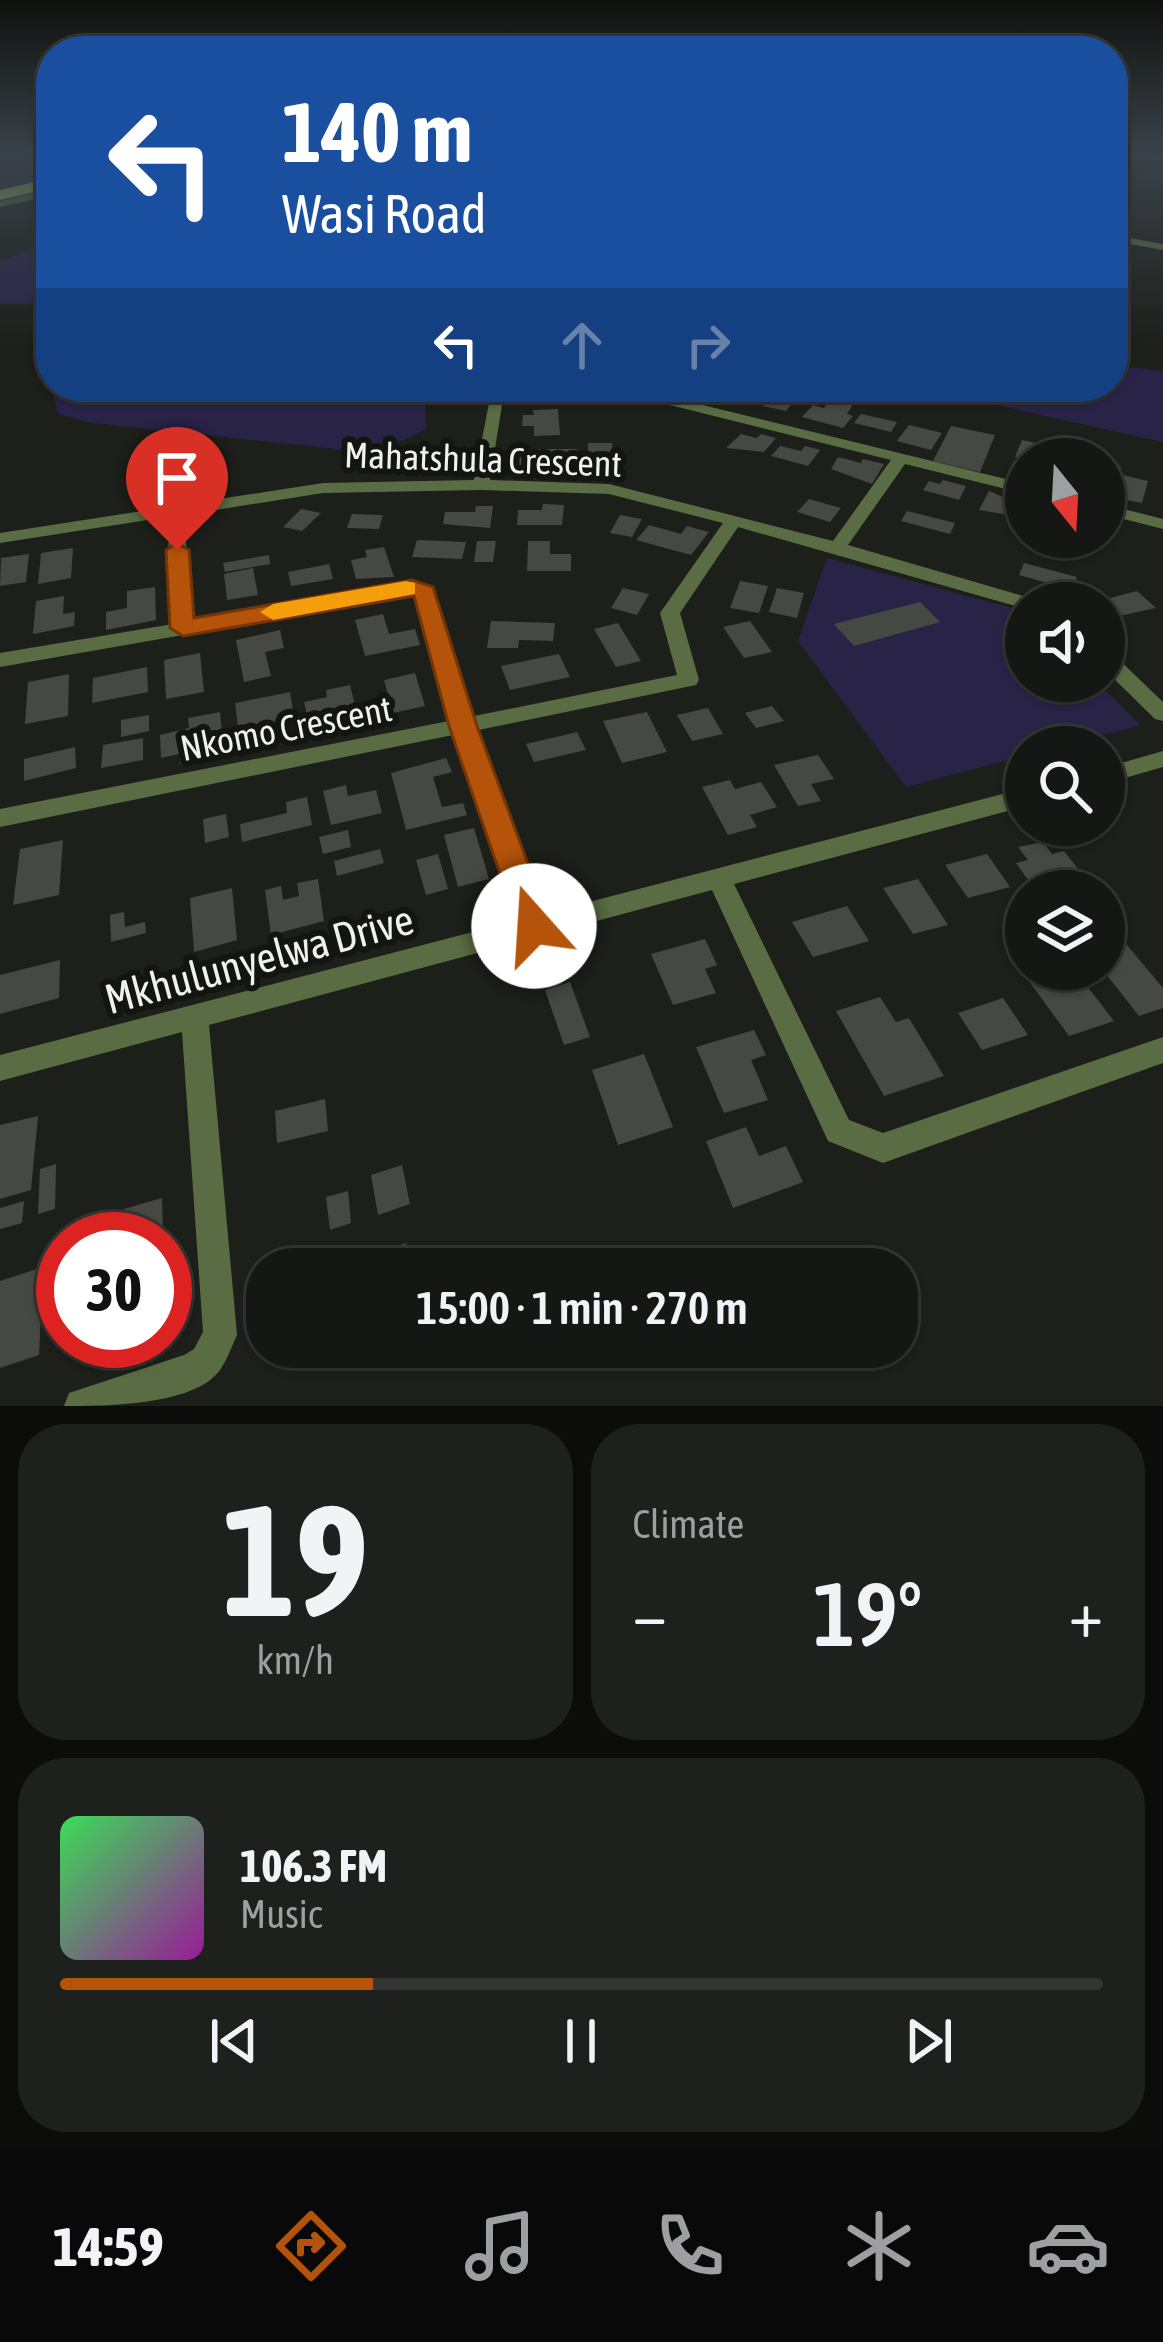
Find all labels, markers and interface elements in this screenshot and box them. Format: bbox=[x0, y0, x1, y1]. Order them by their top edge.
icon: left bbox=[84, 84, 240, 240]
text: 140 m bbox=[282, 84, 472, 180]
text: Wasi Road bbox=[282, 183, 487, 244]
icon: left bbox=[423, 312, 489, 378]
icon: ahead bbox=[549, 312, 615, 378]
icon: right bbox=[675, 312, 741, 378]
pin bbox=[126, 427, 228, 550]
street label: Mahatshula Crescent bbox=[344, 433, 622, 485]
north arrow bbox=[1005, 438, 1125, 558]
map controls bbox=[1005, 438, 1125, 990]
icon: arrive bbox=[144, 445, 210, 511]
button: sound bbox=[1005, 582, 1125, 702]
street label: Nkomo Crescent bbox=[177, 687, 395, 769]
button: search bbox=[1005, 726, 1125, 846]
position arrow bbox=[471, 863, 597, 989]
button: layers bbox=[1005, 870, 1125, 990]
street label: Mkhulunyelwa Drive bbox=[100, 895, 418, 1023]
speed limit sign: 30 bbox=[36, 1212, 192, 1368]
text: 15:00 · 1 min · 270 m bbox=[416, 1282, 748, 1334]
text: 19 bbox=[222, 1470, 369, 1649]
text: Climate bbox=[633, 1502, 744, 1546]
text: 19° bbox=[813, 1562, 922, 1665]
text: − bbox=[633, 1575, 667, 1651]
text: + bbox=[1069, 1575, 1103, 1651]
text: km/h bbox=[257, 1638, 334, 1682]
text: 106.3 FM bbox=[240, 1840, 387, 1892]
text: Music bbox=[240, 1892, 322, 1936]
icon: previous bbox=[201, 2008, 267, 2074]
icon: pause bbox=[548, 2008, 614, 2074]
icon: next bbox=[896, 2008, 962, 2074]
icon: directions bbox=[269, 2204, 353, 2288]
icon: music bbox=[458, 2204, 542, 2288]
icon: phone bbox=[648, 2204, 732, 2288]
icon: climate bbox=[837, 2204, 921, 2288]
icon: car bbox=[1026, 2204, 1110, 2288]
text: 14:59 bbox=[53, 2216, 164, 2277]

